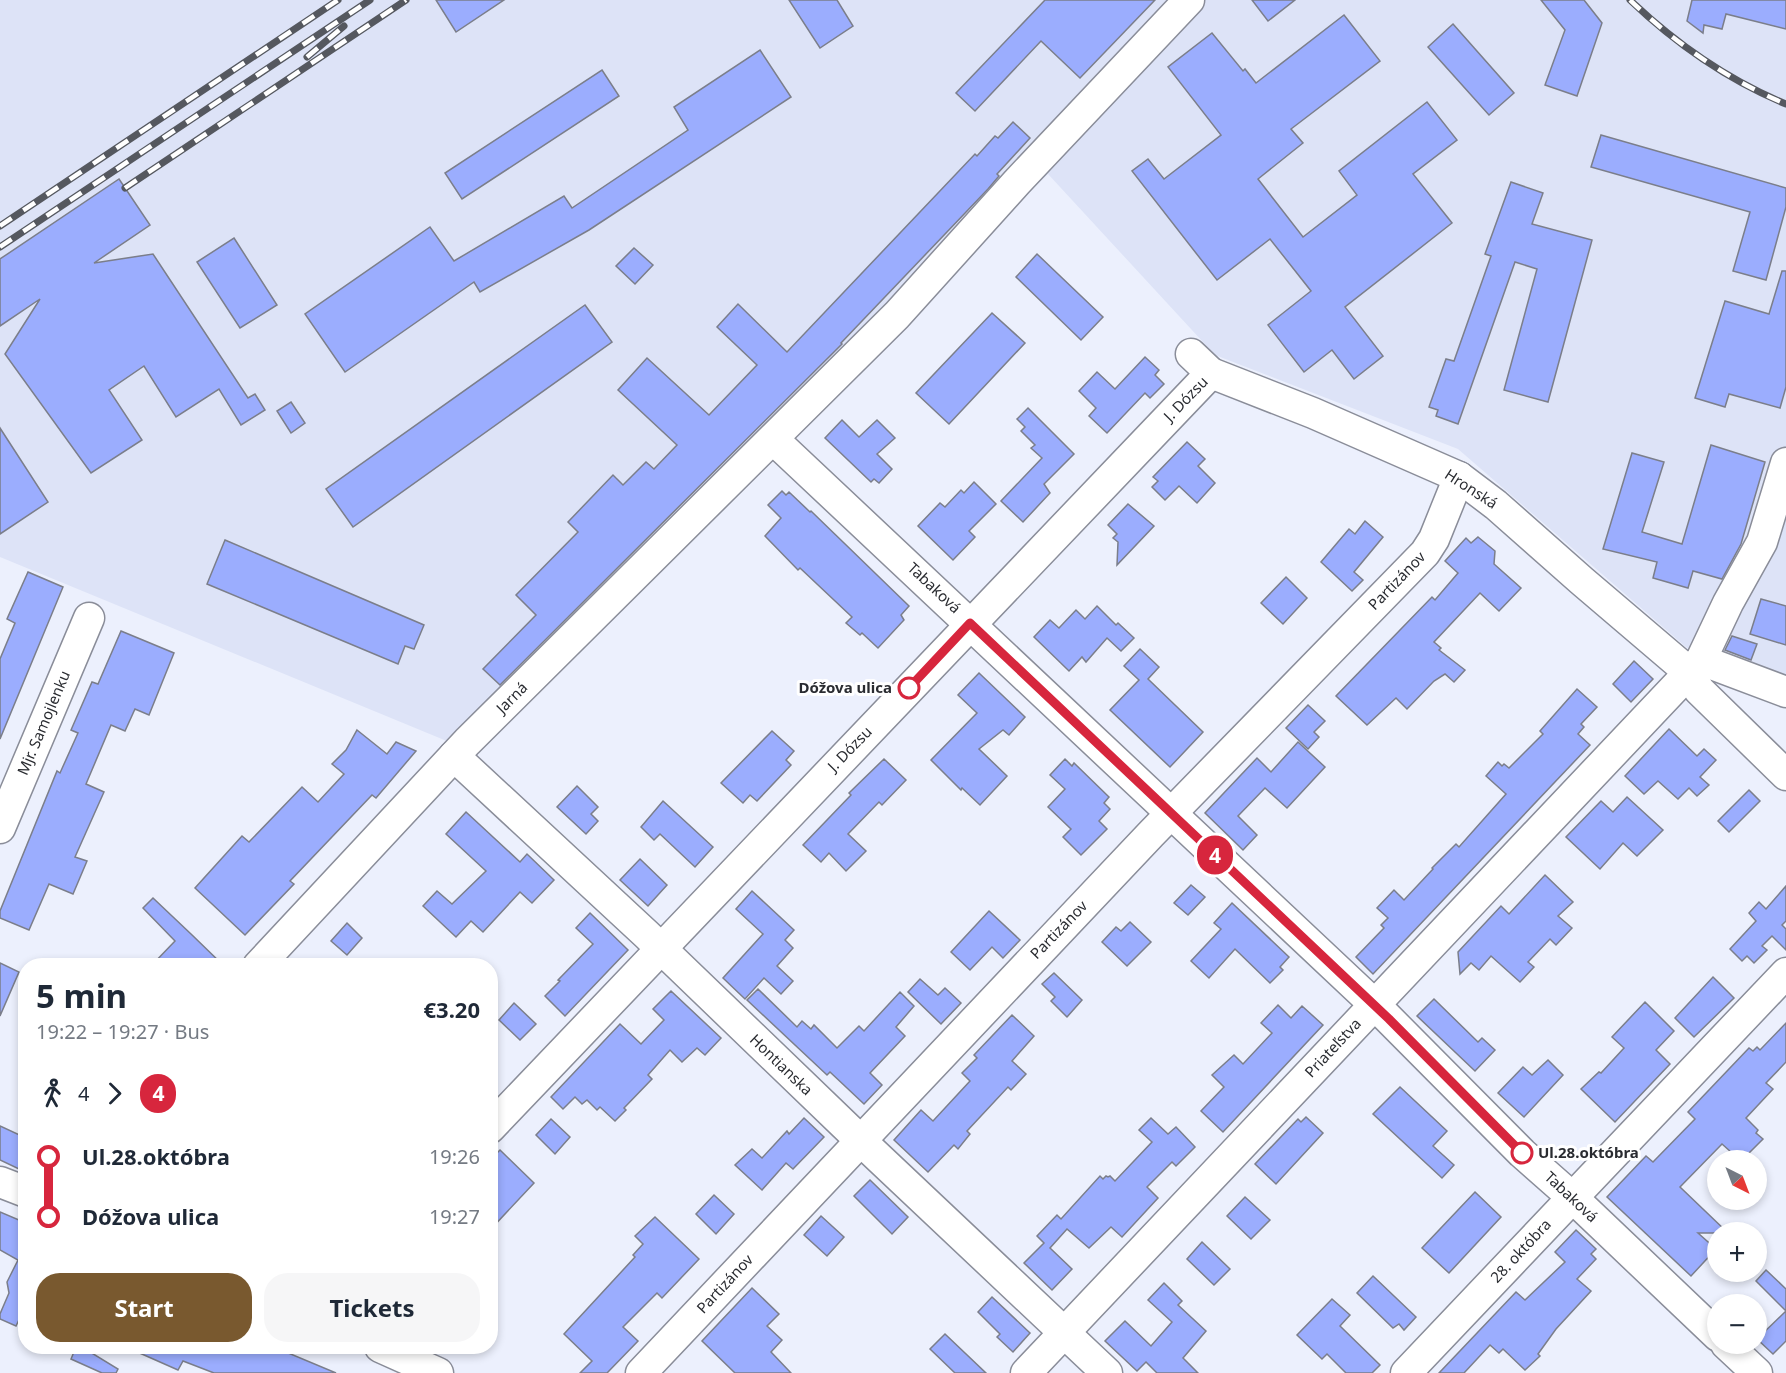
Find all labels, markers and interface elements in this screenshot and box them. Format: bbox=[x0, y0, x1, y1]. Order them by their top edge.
street label: J. Dózsu bbox=[1157, 371, 1212, 427]
street label: Hronská bbox=[1441, 464, 1502, 513]
street label: Partizánov bbox=[1363, 546, 1429, 614]
street label: Tabaková bbox=[904, 557, 966, 617]
street label: Mjr. Samojlenku bbox=[12, 667, 74, 778]
street label: Jarná bbox=[490, 677, 531, 719]
place label: Dóžova ulica bbox=[798, 677, 892, 697]
marker: Dóžova ulica bbox=[898, 677, 920, 699]
street label: J. Dózsu bbox=[821, 721, 876, 777]
line badge: 4 bbox=[1196, 836, 1234, 874]
text: 4 bbox=[1209, 841, 1221, 869]
street label: Partizánov bbox=[1025, 895, 1091, 963]
text: 5 min bbox=[36, 973, 127, 1018]
text: €3.20 bbox=[423, 994, 480, 1024]
street label: Priateľstva bbox=[1300, 1013, 1365, 1081]
text: 19:22 – 19:27 · Bus bbox=[36, 1018, 209, 1045]
street label: Hontianska bbox=[746, 1029, 817, 1099]
icon: walk bbox=[36, 1077, 69, 1110]
icon: forward bbox=[98, 1077, 131, 1110]
text: 4 bbox=[152, 1079, 164, 1107]
text: 4 bbox=[78, 1080, 89, 1107]
text: Ul.28.októbra bbox=[82, 1141, 230, 1171]
marker: Ul.28.októbra bbox=[1511, 1142, 1533, 1164]
place label: Ul.28.októbra bbox=[1538, 1142, 1639, 1162]
text: 19:26 bbox=[429, 1143, 480, 1170]
north arrow bbox=[1707, 1150, 1767, 1210]
map controls bbox=[1707, 1150, 1767, 1354]
street label: Tabaková bbox=[1541, 1166, 1603, 1226]
text: Dóžova ulica bbox=[82, 1201, 219, 1231]
text: 19:27 bbox=[429, 1203, 480, 1230]
street label: 28. októbra bbox=[1486, 1214, 1555, 1286]
button: + bbox=[1707, 1222, 1767, 1282]
street label: Partizánov bbox=[692, 1249, 757, 1317]
button: Start bbox=[36, 1273, 252, 1342]
button: Tickets bbox=[264, 1273, 480, 1342]
button: − bbox=[1707, 1294, 1767, 1354]

